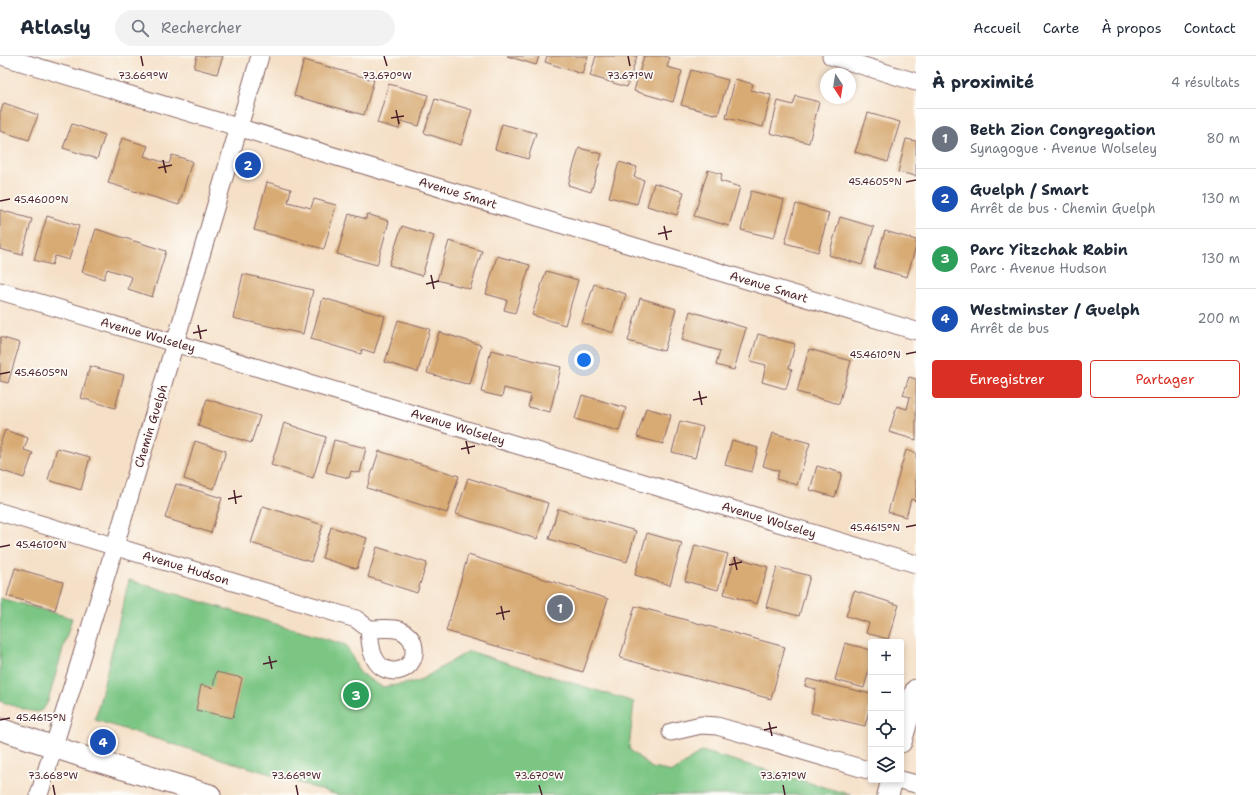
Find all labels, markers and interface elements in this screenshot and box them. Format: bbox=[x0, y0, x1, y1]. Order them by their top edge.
search box bbox=[115, 10, 395, 46]
text: Atlasly bbox=[20, 15, 91, 40]
icon: search bbox=[129, 17, 151, 39]
text: Rechercher bbox=[161, 18, 242, 38]
text: Accueil bbox=[973, 19, 1021, 37]
text: Carte bbox=[1043, 19, 1079, 37]
text: À propos bbox=[1101, 19, 1162, 37]
text: Contact bbox=[1184, 19, 1236, 37]
north arrow bbox=[820, 68, 856, 104]
text: 73.669°W bbox=[118, 69, 168, 82]
text: 73.670°W bbox=[362, 69, 412, 82]
text: 73.671°W bbox=[607, 69, 654, 82]
text: À proximité bbox=[932, 71, 1034, 93]
text: 4 résultats bbox=[1171, 74, 1240, 91]
text: Beth Zion Congregation bbox=[970, 120, 1155, 140]
text: 1 bbox=[942, 130, 948, 147]
text: 80 m bbox=[1206, 130, 1240, 147]
text: Synagogue · Avenue Wolseley bbox=[970, 140, 1157, 157]
pin: 2 bbox=[235, 150, 261, 180]
street label: Avenue Smart bbox=[417, 174, 499, 212]
text: 45.4605°N bbox=[848, 175, 902, 188]
text: Guelph / Smart bbox=[970, 180, 1089, 200]
text: 2 bbox=[940, 190, 950, 207]
text: 130 m bbox=[1202, 190, 1240, 207]
text: 45.4600°N bbox=[14, 193, 68, 206]
text: Arrêt de bus · Chemin Guelph bbox=[970, 200, 1156, 217]
text: Parc Yitzchak Rabin bbox=[970, 240, 1128, 260]
text: 3 bbox=[940, 250, 950, 267]
text: 130 m bbox=[1202, 250, 1240, 267]
text: Parc · Avenue Hudson bbox=[970, 260, 1107, 277]
street label: Avenue Smart bbox=[728, 268, 810, 306]
text: Westminster / Guelph bbox=[970, 300, 1140, 320]
text: 4 bbox=[940, 310, 950, 327]
text: 200 m bbox=[1198, 310, 1240, 327]
street label: Avenue Wolseley bbox=[99, 314, 197, 356]
text: Arrêt de bus bbox=[970, 320, 1049, 337]
text: 45.4610°N bbox=[849, 348, 901, 361]
your location bbox=[574, 350, 594, 370]
button: Enregistrer bbox=[932, 360, 1082, 398]
button: Partager bbox=[1090, 360, 1240, 398]
text: 45.4605°N bbox=[14, 366, 68, 379]
street label: Chemin Guelph bbox=[131, 382, 171, 470]
street label: Avenue Wolseley bbox=[409, 405, 507, 449]
street label: Avenue Wolseley bbox=[720, 498, 818, 542]
text: 45.4615°N bbox=[850, 521, 900, 534]
text: 45.4610°N bbox=[15, 538, 67, 551]
street label: Avenue Hudson bbox=[141, 547, 231, 589]
pin: 1 bbox=[547, 593, 573, 623]
map controls bbox=[868, 639, 904, 783]
button: + bbox=[868, 639, 904, 675]
button: − bbox=[868, 675, 904, 711]
pin: 3 bbox=[343, 680, 369, 710]
text: 45.4615°N bbox=[16, 711, 66, 724]
button: locate bbox=[868, 711, 904, 747]
pin: 4 bbox=[90, 727, 116, 757]
button: layers bbox=[868, 747, 904, 783]
text: 73.668°W bbox=[28, 769, 79, 782]
text: 73.669°W bbox=[271, 769, 321, 782]
text: 73.670°W bbox=[514, 769, 564, 782]
text: 73.671°W bbox=[760, 769, 807, 782]

